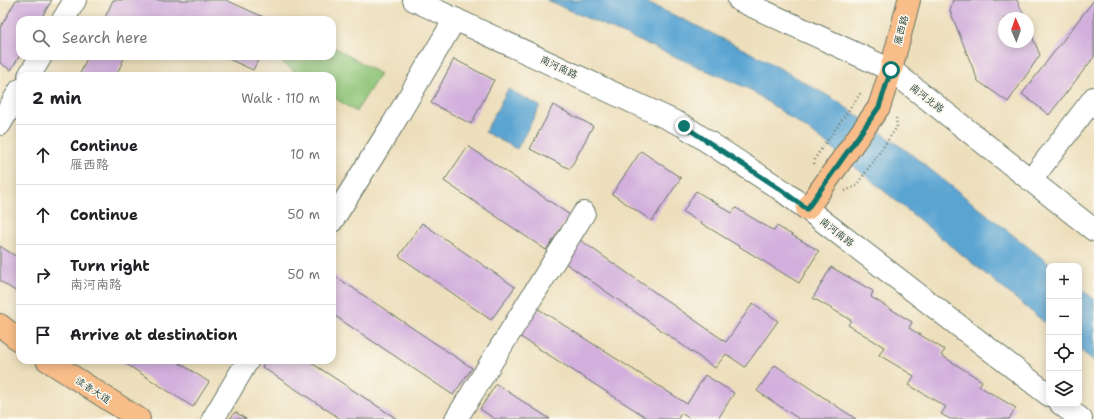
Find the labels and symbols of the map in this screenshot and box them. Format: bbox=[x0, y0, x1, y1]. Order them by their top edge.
north arrow bbox=[998, 12, 1034, 48]
street label: 雁西路 bbox=[891, 14, 911, 46]
street label: 南河南路 bbox=[538, 53, 580, 81]
route start bbox=[882, 61, 900, 79]
street label: 南河北路 bbox=[907, 81, 947, 115]
route end bbox=[675, 117, 693, 135]
street label: 南河南路 bbox=[817, 215, 857, 249]
street label: 读者大道 bbox=[73, 374, 113, 406]

